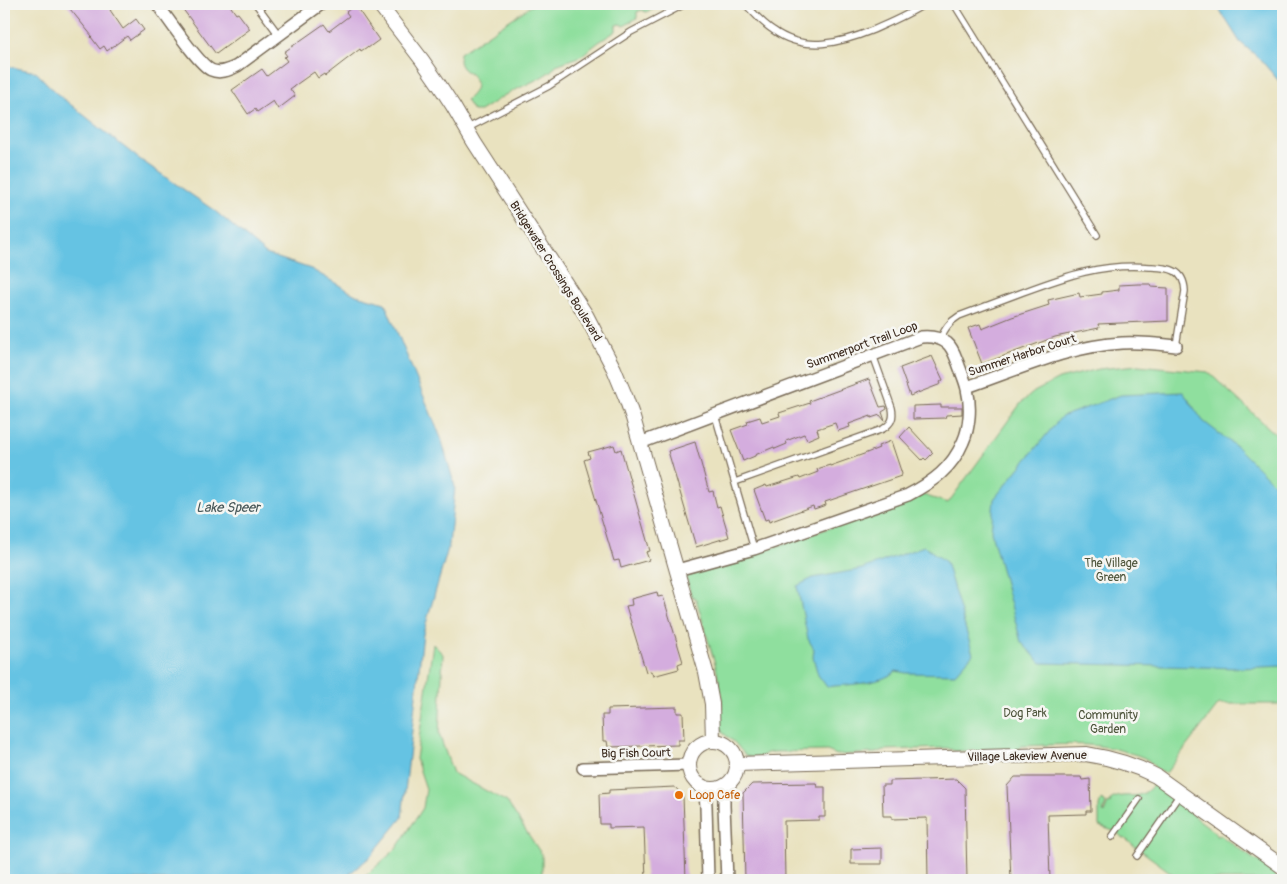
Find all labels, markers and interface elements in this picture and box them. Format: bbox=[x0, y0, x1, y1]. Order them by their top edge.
street label: Bridgewater Crossings Boulevard bbox=[506, 198, 605, 344]
street label: Summerport Trail Loop bbox=[805, 318, 920, 373]
street label: Summer Harbor Court bbox=[966, 331, 1078, 380]
water label: Lake Speer bbox=[196, 499, 262, 516]
park label: The Village Green bbox=[1084, 556, 1138, 585]
park label: Dog Park bbox=[1003, 706, 1047, 721]
park label: Community Garden bbox=[1078, 708, 1138, 737]
street label: Big Fish Court bbox=[601, 745, 671, 762]
street label: Village Lakeview Avenue bbox=[967, 748, 1087, 765]
place label: Loop Cafe bbox=[689, 788, 740, 803]
marker: Loop Cafe bbox=[673, 789, 685, 801]

